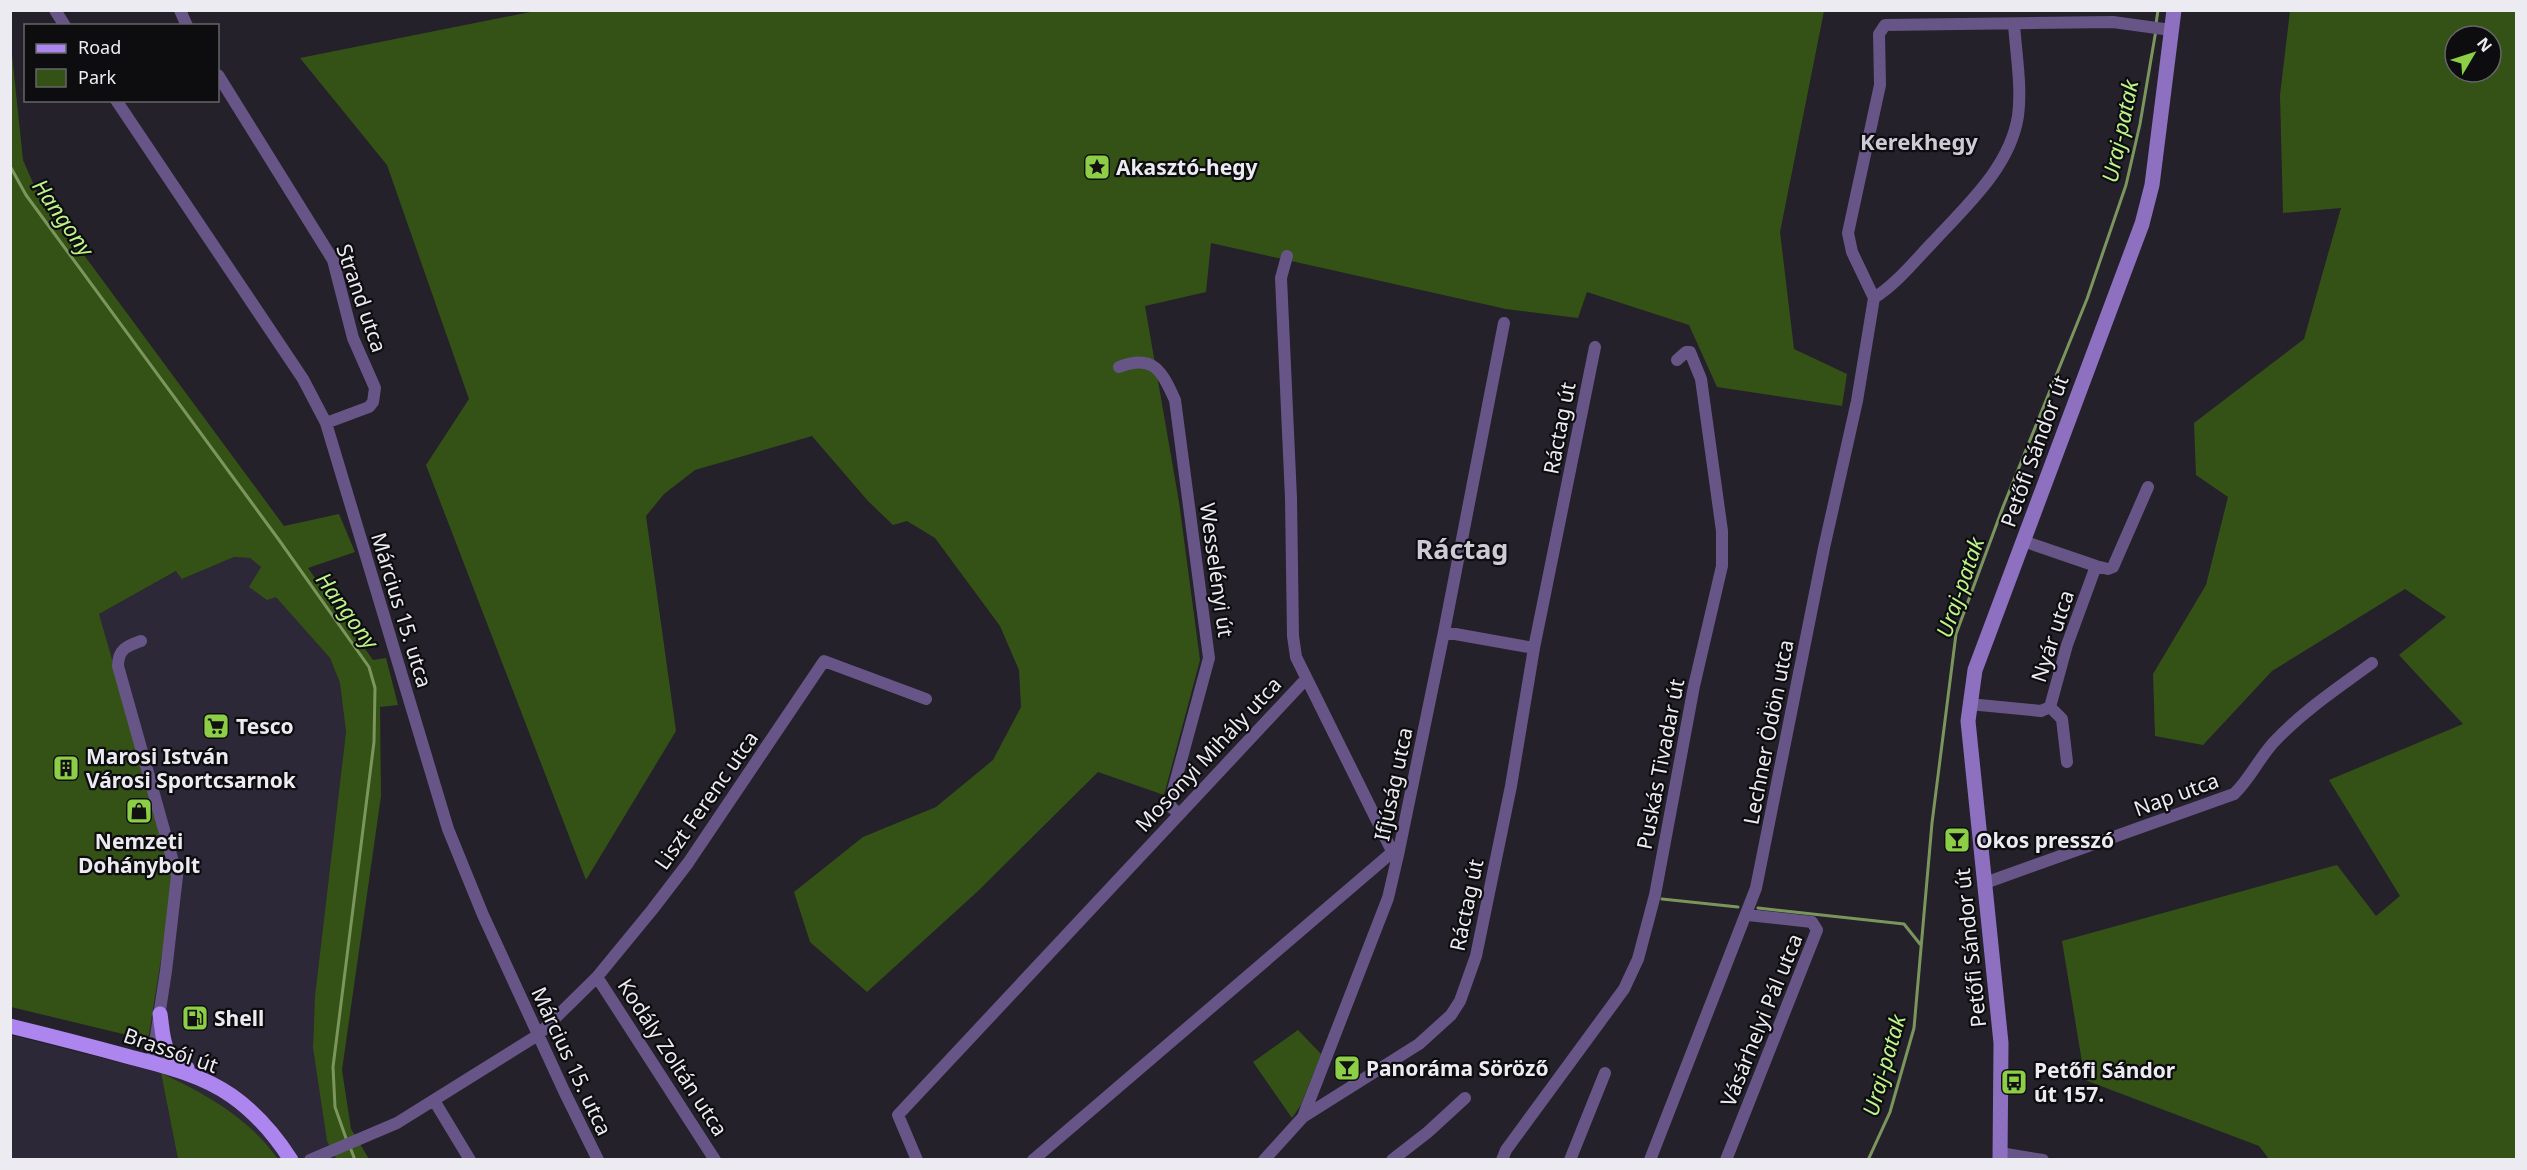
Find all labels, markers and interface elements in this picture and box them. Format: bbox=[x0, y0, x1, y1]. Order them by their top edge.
legend bbox=[24, 24, 219, 102]
north arrow bbox=[2443, 24, 2503, 84]
text: N bbox=[2472, 33, 2497, 57]
text: Road bbox=[78, 35, 121, 59]
text: Park bbox=[78, 65, 116, 89]
water label: Uraj-patak bbox=[2093, 76, 2145, 185]
district label: Kerekhegy bbox=[1860, 126, 1978, 156]
place icon: Akasztó-hegy bbox=[1082, 152, 1112, 182]
place label: Akasztó-hegy bbox=[1116, 153, 1257, 181]
water label: Hangony bbox=[26, 172, 103, 263]
street label: Strand utca bbox=[330, 240, 394, 356]
street label: Petőfi Sándor út bbox=[1994, 371, 2075, 531]
street label: Ráctag út bbox=[1536, 379, 1582, 476]
street label: Wesselényi út bbox=[1194, 501, 1240, 639]
street label: Március 15. utca bbox=[365, 529, 439, 691]
district label: Ráctag bbox=[1416, 530, 1508, 567]
water label: Uraj-patak bbox=[1928, 532, 1991, 641]
water label: Hangony bbox=[310, 565, 387, 656]
street label: Nyár utca bbox=[2024, 586, 2080, 686]
street label: Lechner Ödön utca bbox=[1736, 637, 1800, 827]
street label: Mosonyi Mihály utca bbox=[1129, 670, 1287, 838]
street label: Puskás Tivadar út bbox=[1630, 676, 1690, 852]
supermarket icon: Tesco bbox=[201, 711, 231, 741]
place label: Tesco bbox=[236, 712, 294, 740]
street label: Liszt Ferenc utca bbox=[648, 725, 764, 875]
street label: Ifjúság utca bbox=[1367, 725, 1419, 843]
place label: Marosi István Városi Sportcsarnok bbox=[86, 742, 297, 794]
building icon: Marosi István Városi Sportcsarnok bbox=[51, 753, 81, 783]
street label: Nap utca bbox=[2130, 766, 2222, 822]
shop icon: Nemzeti Dohánybolt bbox=[124, 796, 154, 826]
bar icon: Okos presszó bbox=[1942, 825, 1972, 855]
place label: Okos presszó bbox=[1976, 826, 2114, 854]
place label: Nemzeti Dohánybolt bbox=[78, 827, 200, 879]
street label: Ráctag út bbox=[1443, 856, 1489, 954]
street label: Petőfi Sándor út bbox=[1948, 867, 1992, 1029]
street label: Vásárhelyi Pál utca bbox=[1714, 929, 1808, 1111]
street label: Kodály Zoltán utca bbox=[612, 973, 734, 1141]
street label: Március 15. utca bbox=[525, 982, 619, 1140]
fuel station icon: Shell bbox=[180, 1003, 210, 1033]
place label: Shell bbox=[214, 1004, 264, 1032]
water label: Uraj-patak bbox=[1854, 1010, 1912, 1119]
street label: Brassói út bbox=[120, 1021, 222, 1079]
bar icon: Panoráma Söröző bbox=[1332, 1053, 1362, 1083]
place label: Panoráma Söröző bbox=[1366, 1054, 1549, 1082]
place label: Petőfi Sándor út 157. bbox=[2034, 1056, 2176, 1108]
bus stop icon: Petőfi Sándor út 157. bbox=[1999, 1067, 2029, 1097]

